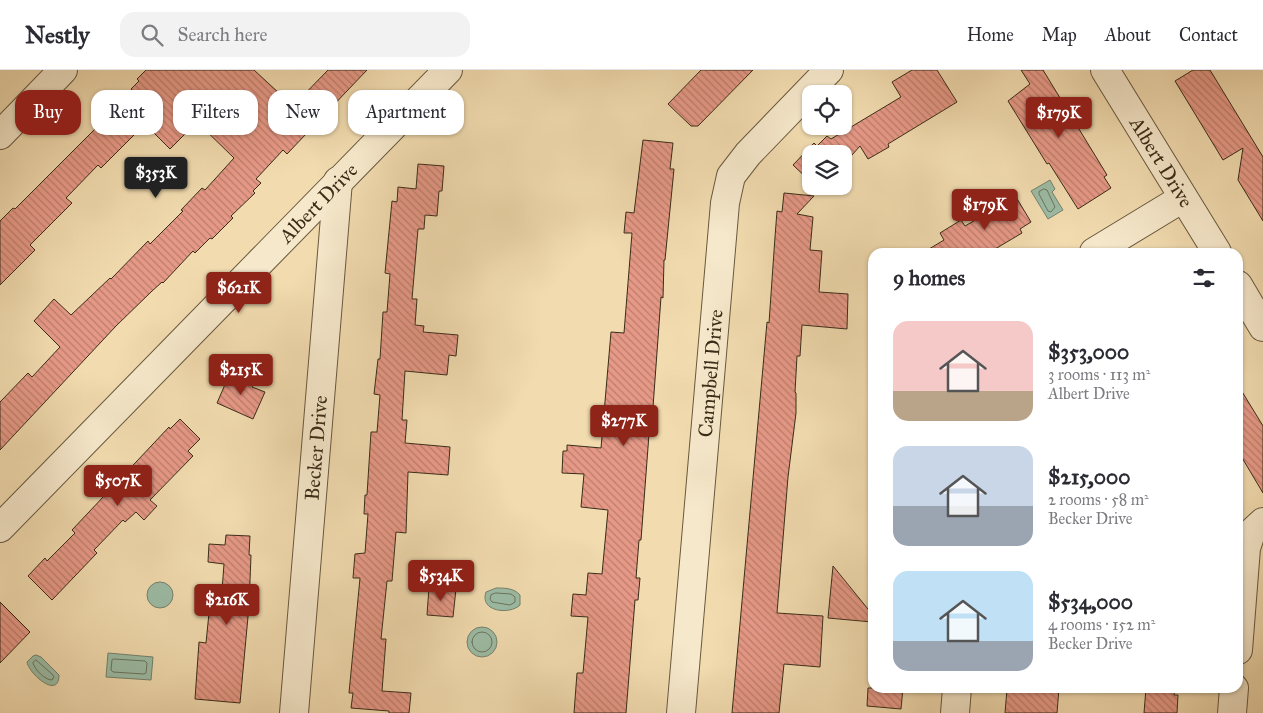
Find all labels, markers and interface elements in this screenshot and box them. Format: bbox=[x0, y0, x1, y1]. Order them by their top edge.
search box bbox=[120, 12, 470, 57]
text: Nestly bbox=[25, 20, 90, 50]
icon: search bbox=[138, 21, 166, 49]
text: Search here bbox=[178, 23, 267, 46]
text: Home bbox=[967, 24, 1014, 46]
text: Map bbox=[1042, 24, 1077, 46]
text: About bbox=[1105, 24, 1151, 46]
text: Contact bbox=[1179, 24, 1238, 46]
map controls bbox=[802, 85, 852, 195]
button: locate bbox=[802, 85, 852, 135]
chip: Buy bbox=[15, 90, 81, 135]
chip: Rent bbox=[91, 90, 163, 135]
chip: Filters bbox=[173, 90, 258, 135]
chip: New bbox=[268, 90, 338, 135]
chip: Apartment bbox=[348, 90, 464, 135]
pin: $179K bbox=[1024, 97, 1094, 139]
text: $179K bbox=[1037, 103, 1081, 122]
street label: Albert Drive bbox=[1124, 111, 1199, 212]
button: layers bbox=[802, 145, 852, 195]
pin: $353K bbox=[121, 156, 191, 199]
street label: Albert Drive bbox=[273, 158, 362, 248]
text: $353K bbox=[135, 163, 177, 182]
pin: $179K bbox=[950, 189, 1020, 231]
text: $179K bbox=[963, 195, 1007, 214]
icon: filters bbox=[1190, 264, 1218, 292]
text: 9 homes bbox=[893, 265, 965, 291]
pin: $621K bbox=[204, 272, 274, 314]
text: $621K bbox=[217, 278, 261, 297]
street label: Campbell Drive bbox=[693, 308, 728, 438]
text: $353,000 bbox=[1048, 339, 1129, 365]
icon: home bbox=[933, 341, 993, 401]
pin: $215K bbox=[206, 354, 276, 396]
text: $215K bbox=[220, 360, 262, 379]
text: 3 rooms · 113 m² bbox=[1048, 365, 1150, 384]
text: Albert Drive bbox=[1048, 384, 1130, 403]
street label: Becker Drive bbox=[300, 394, 332, 501]
pin: $277K bbox=[589, 404, 659, 447]
text: $277K bbox=[601, 411, 647, 430]
pin: $507K bbox=[83, 464, 153, 507]
text: $215,000 bbox=[1048, 464, 1130, 490]
icon: home bbox=[933, 466, 993, 526]
text: $507K bbox=[95, 471, 141, 490]
text: 2 rooms · 58 m² bbox=[1048, 490, 1149, 509]
text: Becker Drive bbox=[1048, 509, 1132, 528]
pin: $534K bbox=[406, 560, 476, 602]
text: $534K bbox=[419, 566, 463, 585]
pin: $216K bbox=[192, 584, 262, 626]
text: $534,000 bbox=[1048, 589, 1133, 615]
text: $216K bbox=[205, 590, 249, 609]
icon: home bbox=[933, 591, 993, 651]
text: 4 rooms · 152 m² bbox=[1048, 615, 1155, 634]
text: Becker Drive bbox=[1048, 634, 1132, 653]

